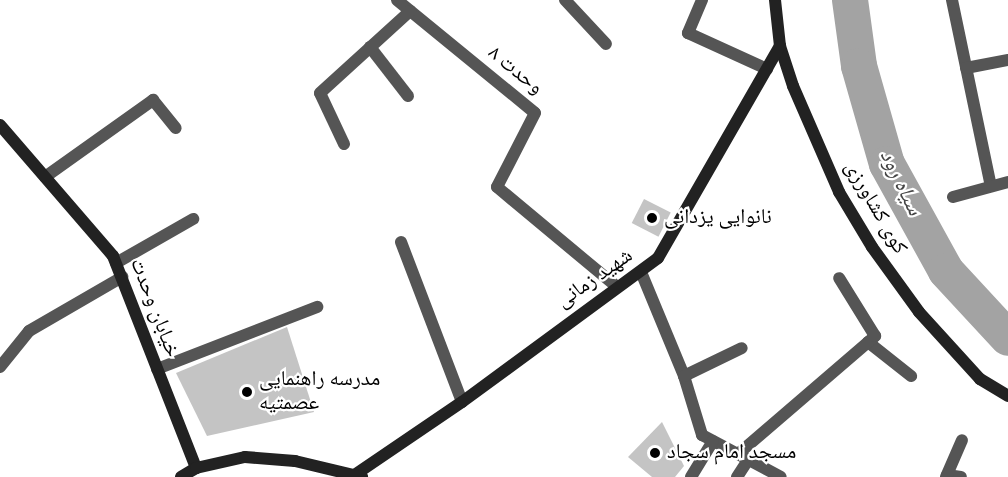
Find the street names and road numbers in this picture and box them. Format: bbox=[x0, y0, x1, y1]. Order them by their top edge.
street label: وحدت ۸ bbox=[482, 41, 548, 101]
street label: کوی کشاورزی bbox=[838, 157, 912, 259]
street label: شهید زمانی bbox=[552, 244, 638, 314]
street label: خیابان وحدت bbox=[124, 255, 184, 361]

